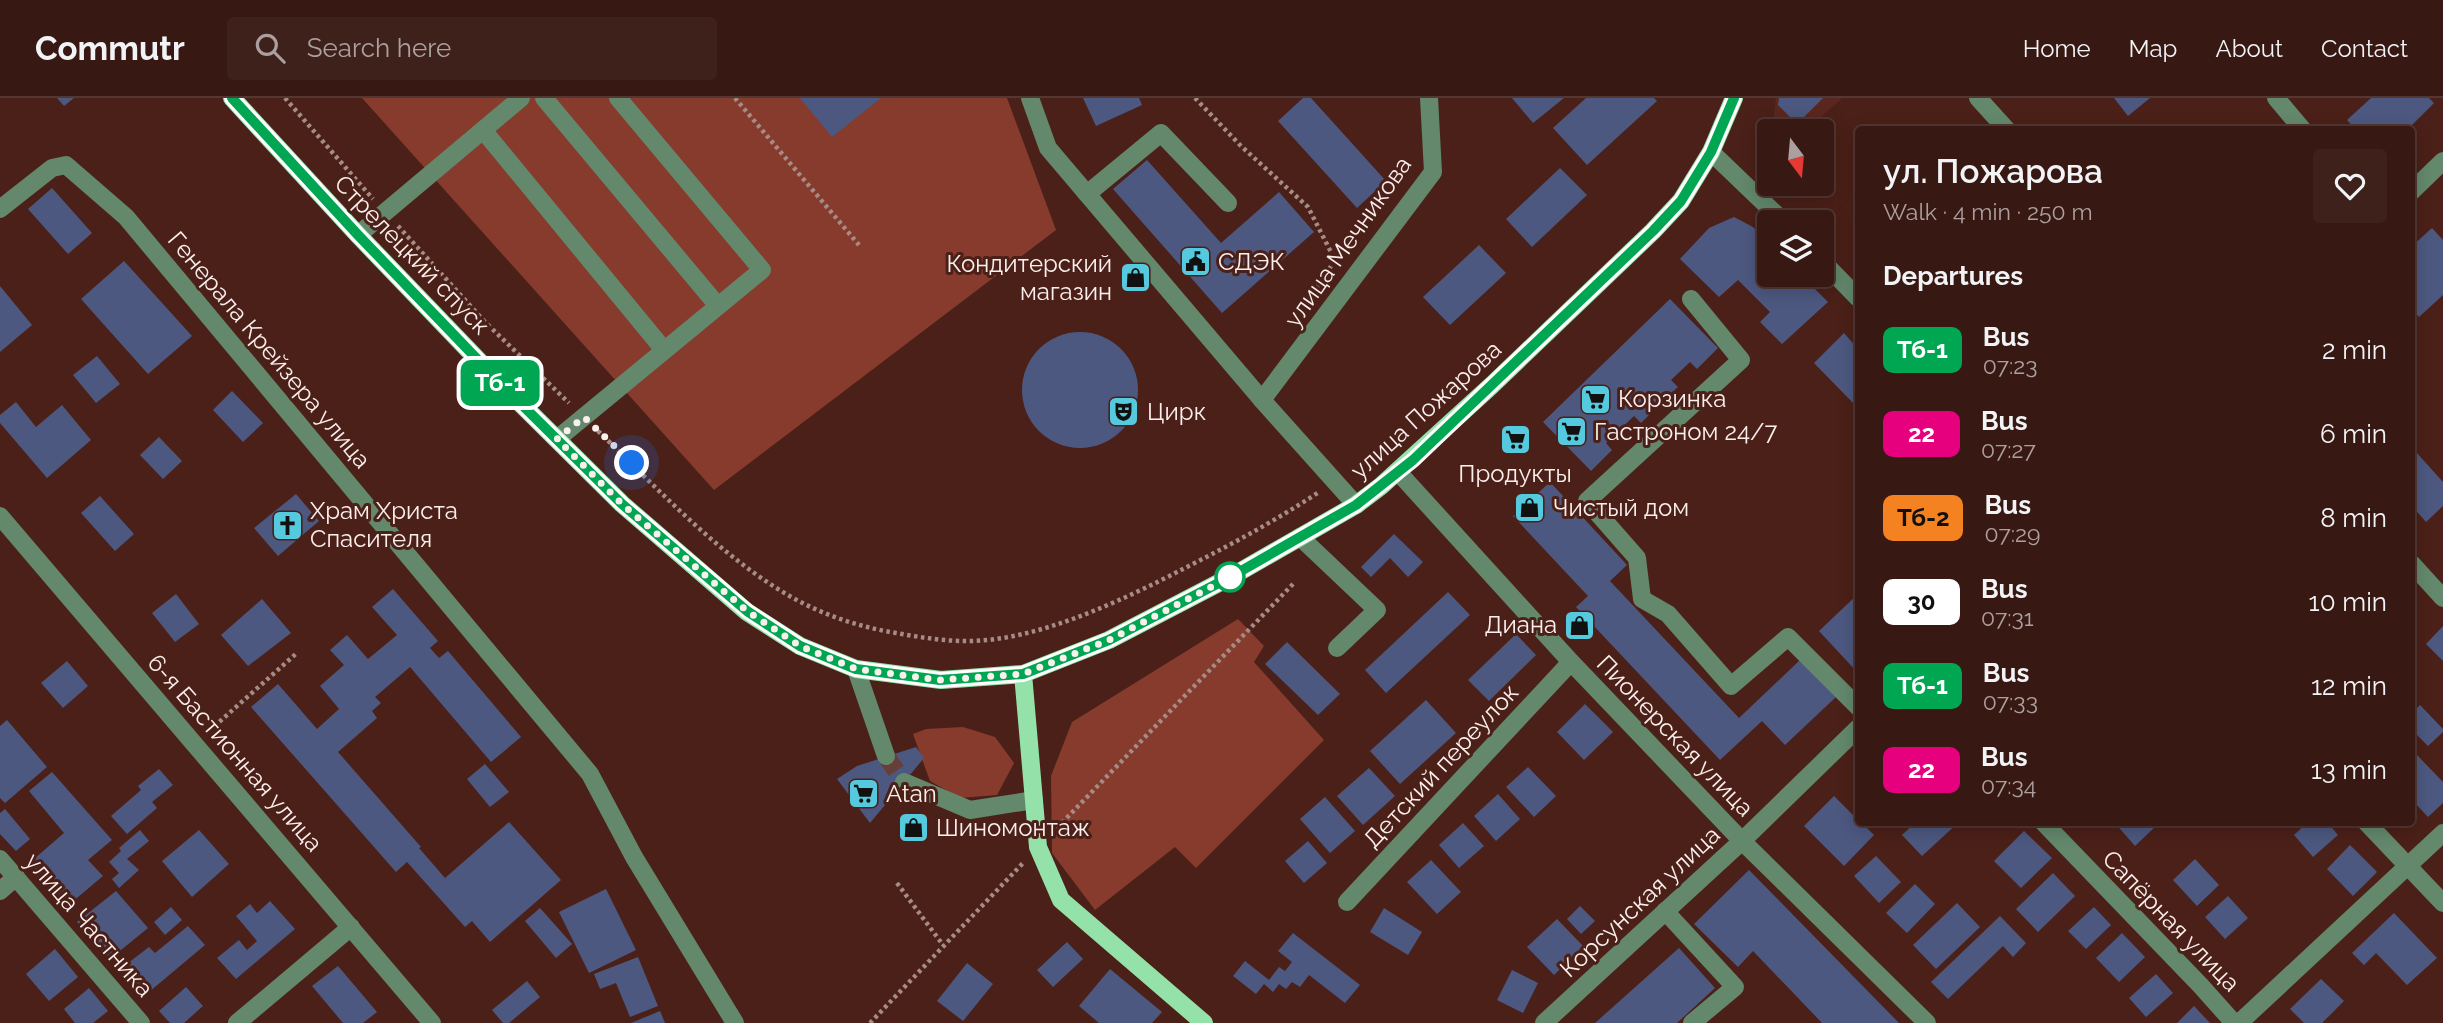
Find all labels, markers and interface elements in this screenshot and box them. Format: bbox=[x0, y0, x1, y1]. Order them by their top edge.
search box bbox=[227, 17, 717, 80]
text: Commutr bbox=[35, 29, 185, 68]
icon: search bbox=[251, 29, 289, 67]
text: Search here bbox=[307, 33, 451, 63]
text: Home bbox=[2023, 34, 2091, 63]
text: Map bbox=[2129, 34, 2177, 63]
text: About bbox=[2215, 34, 2283, 63]
text: Contact bbox=[2321, 34, 2408, 63]
north arrow bbox=[1757, 119, 1834, 196]
map controls bbox=[1757, 119, 1834, 287]
button: heart bbox=[2313, 149, 2387, 223]
street label: улица Мечникова bbox=[1278, 151, 1417, 333]
text: ул. Пожарова bbox=[1883, 152, 2103, 191]
street label: Стрелецкий спуск bbox=[329, 169, 496, 340]
text: Walk · 4 min · 250 m bbox=[1883, 198, 2093, 225]
button: layers bbox=[1757, 210, 1834, 287]
street label: Генерала Крейзера улица bbox=[162, 225, 377, 474]
public building icon: СДЭК bbox=[1178, 245, 1212, 279]
place label: СДЭК bbox=[1218, 247, 1285, 276]
place label: Кондитерский магазин bbox=[947, 249, 1112, 306]
shop icon: Кондитерский магазин bbox=[1118, 261, 1152, 295]
text: Departures bbox=[1883, 261, 2023, 291]
text: Bus bbox=[1983, 322, 2029, 352]
street label: улица Пожарова bbox=[1344, 334, 1507, 485]
text: Тб-1 bbox=[1897, 335, 1948, 364]
text: 2 min bbox=[2322, 335, 2387, 365]
text: 07:23 bbox=[1983, 352, 2038, 379]
line badge: Тб-1 bbox=[451, 360, 549, 406]
text: Тб-1 bbox=[475, 368, 525, 397]
supermarket icon: Корзинка bbox=[1578, 382, 1612, 416]
place label: Корзинка bbox=[1618, 384, 1726, 413]
theatre icon: Цирк bbox=[1107, 395, 1141, 429]
place label: Цирк bbox=[1147, 397, 1206, 426]
text: Bus bbox=[1981, 406, 2028, 436]
supermarket icon: Гастроном 24/7 bbox=[1554, 415, 1588, 449]
place label: Гастроном 24/7 bbox=[1594, 417, 1777, 446]
text: 22 bbox=[1908, 419, 1935, 448]
text: 6 min bbox=[2320, 419, 2387, 449]
supermarket icon: Продукты bbox=[1498, 423, 1532, 457]
text: 07:27 bbox=[1981, 436, 2036, 463]
your location bbox=[614, 445, 649, 480]
place label: Продукты bbox=[1458, 459, 1572, 488]
text: Bus bbox=[1984, 490, 2031, 520]
shop icon: Чистый дом bbox=[1513, 491, 1547, 525]
place label: Чистый дом bbox=[1553, 493, 1689, 522]
place label: Храм Христа Спасителя bbox=[310, 496, 458, 553]
text: Тб-2 bbox=[1897, 503, 1949, 532]
text: 8 min bbox=[2320, 503, 2387, 533]
church icon: Храм Христа Спасителя bbox=[270, 508, 304, 542]
text: 07:29 bbox=[1984, 520, 2040, 547]
unlabelled marker bbox=[1215, 562, 1245, 592]
text: Bus bbox=[1981, 574, 2028, 604]
text: 30 bbox=[1907, 587, 1936, 616]
text: 10 min bbox=[2309, 587, 2387, 617]
text: 07:31 bbox=[1981, 604, 2034, 631]
shop icon: Диана bbox=[1563, 608, 1597, 642]
place label: Диана bbox=[1485, 610, 1557, 639]
street label: 6-я Бастионная улица bbox=[142, 648, 329, 857]
street label: Пионерская улица bbox=[1591, 649, 1760, 822]
text: Bus bbox=[1983, 658, 2029, 688]
text: Тб-1 bbox=[1897, 671, 1948, 700]
text: 12 min bbox=[2311, 671, 2387, 701]
street label: Детский переулок bbox=[1357, 678, 1524, 854]
text: 07:33 bbox=[1983, 688, 2038, 715]
text: Bus bbox=[1981, 742, 2028, 772]
text: 22 bbox=[1908, 755, 1935, 784]
text: 13 min bbox=[2311, 755, 2387, 785]
text: 07:34 bbox=[1981, 772, 2036, 799]
supermarket icon: Atan bbox=[846, 777, 880, 811]
place label: Atan bbox=[886, 779, 937, 808]
shop icon: Шиномонтаж bbox=[896, 811, 930, 845]
place label: Шиномонтаж bbox=[936, 813, 1090, 842]
street label: Корсунская улица bbox=[1554, 820, 1726, 983]
street label: Сапёрная улица bbox=[2097, 844, 2246, 997]
street label: улица Частника bbox=[19, 847, 160, 1002]

